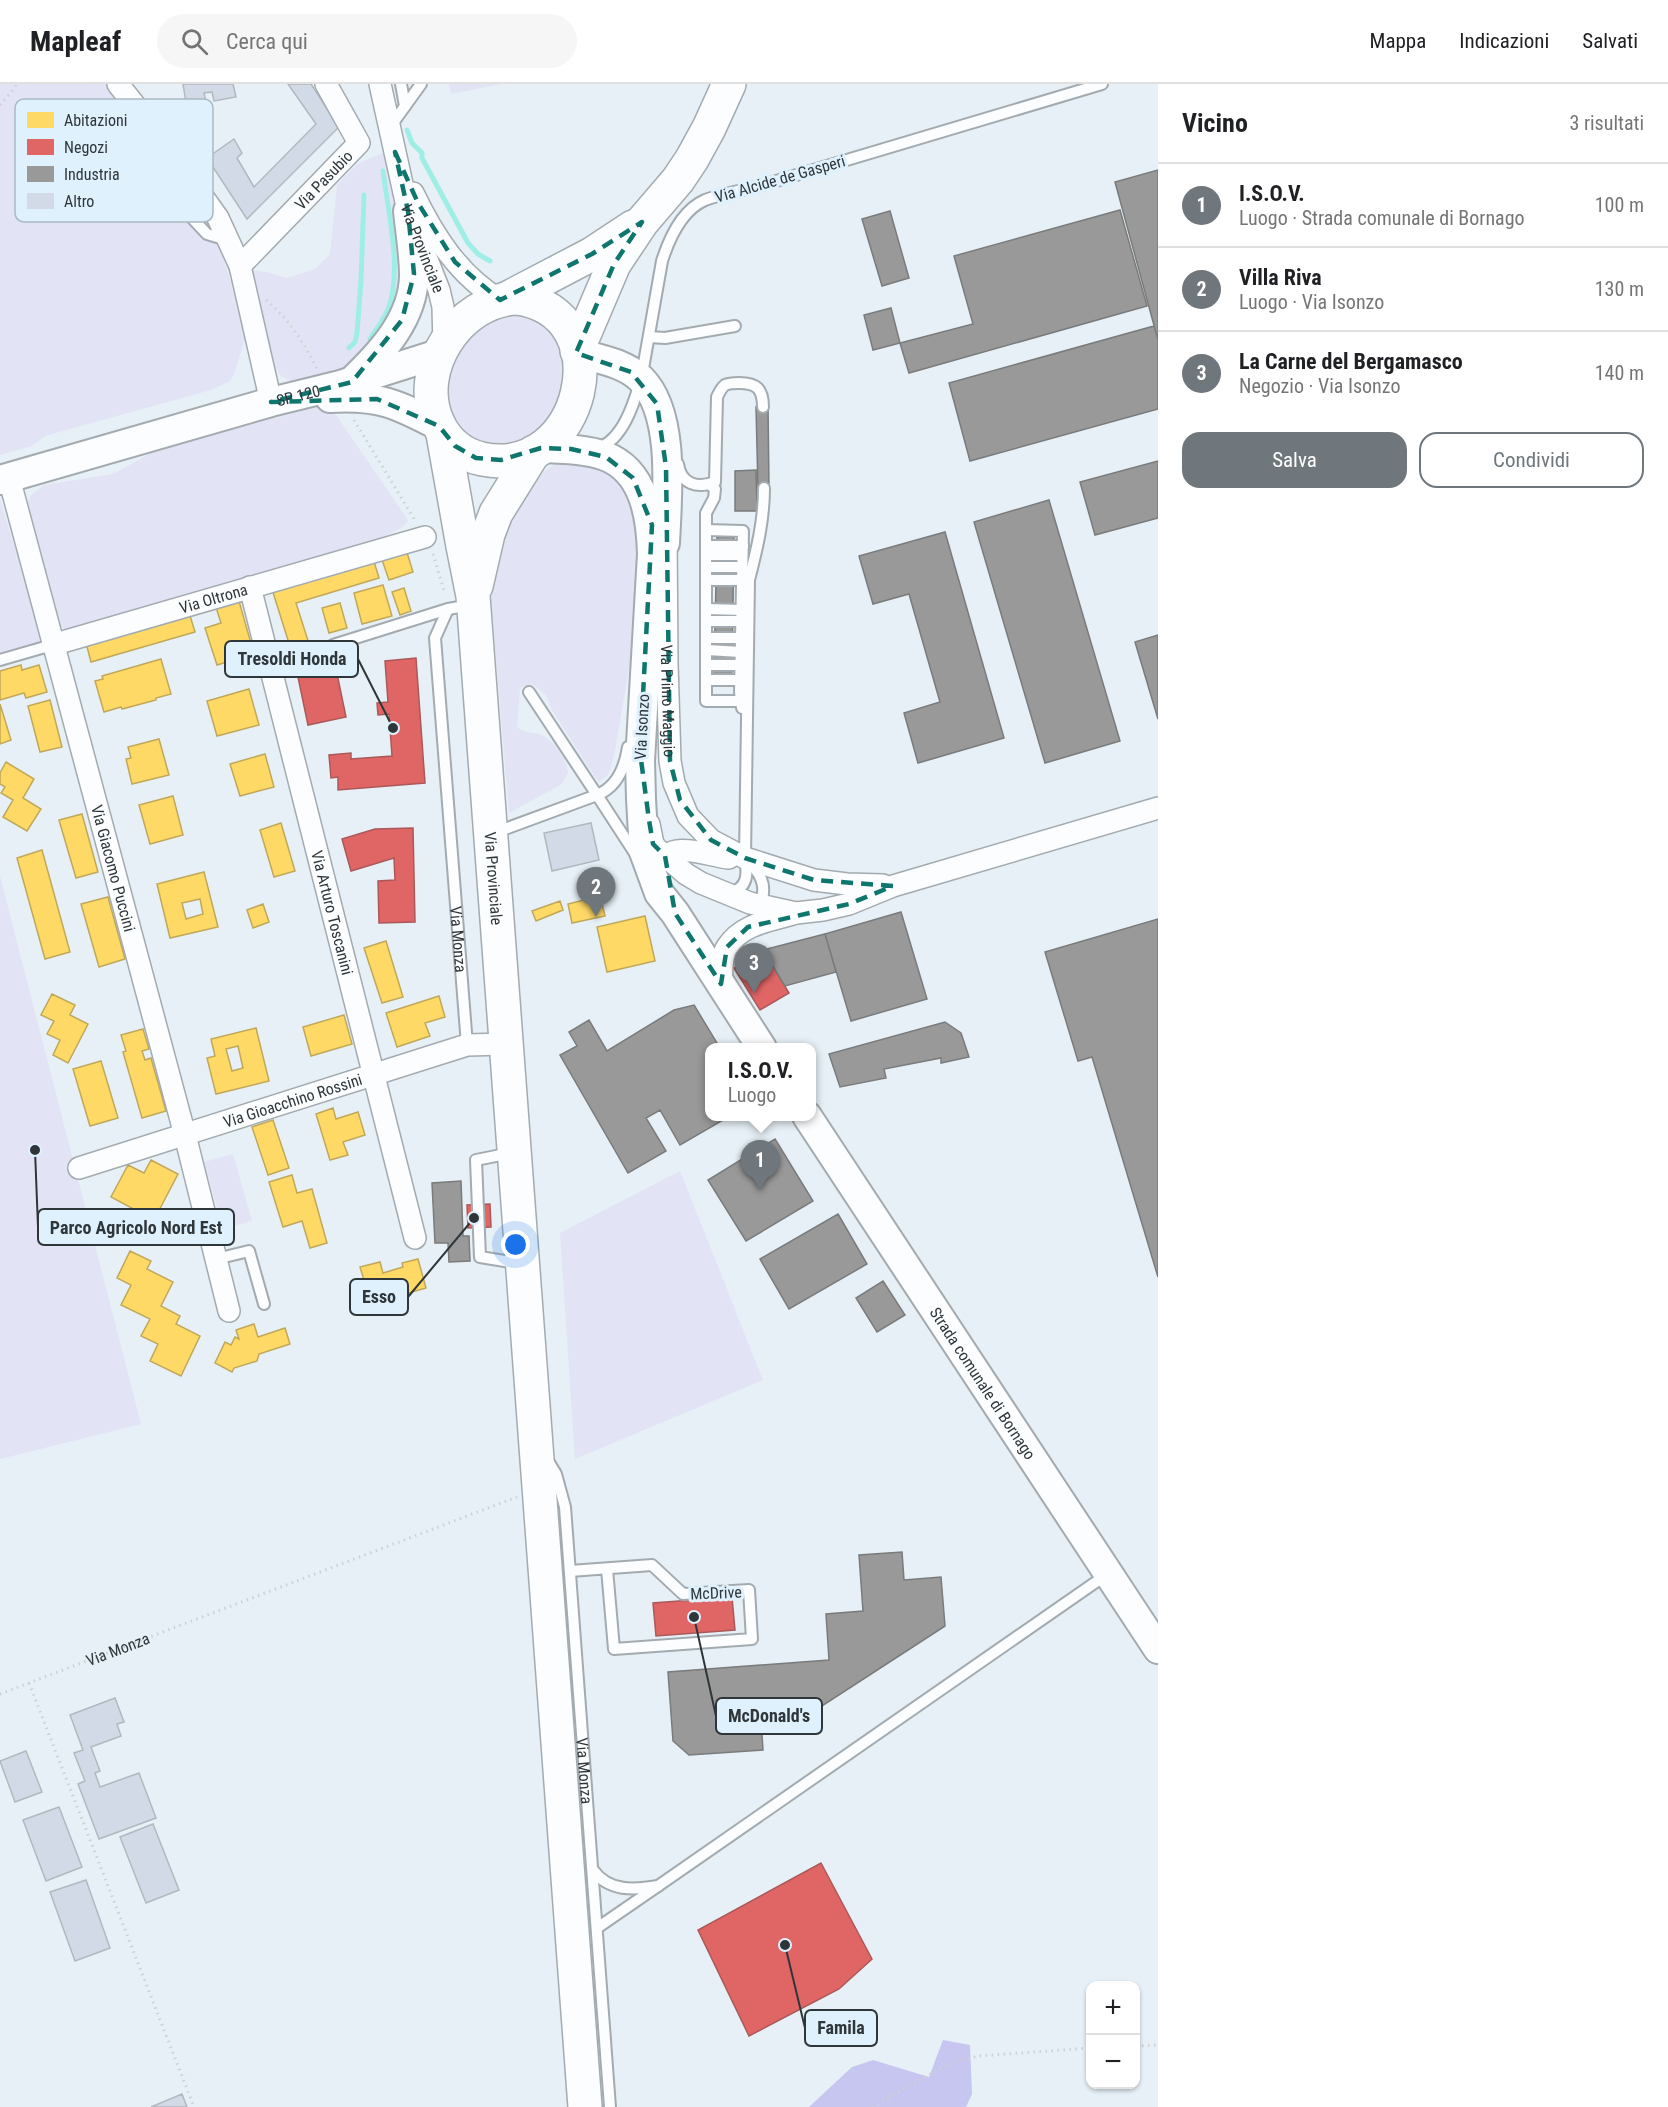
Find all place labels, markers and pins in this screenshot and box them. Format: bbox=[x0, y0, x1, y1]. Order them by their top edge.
callout: Tresoldi Honda bbox=[225, 641, 358, 677]
pin: 2 bbox=[576, 868, 616, 917]
pin: 3 bbox=[734, 944, 774, 993]
pin: 1 bbox=[740, 1140, 780, 1190]
callout: Parco Agricolo Nord Est bbox=[38, 1209, 234, 1245]
callout: Esso bbox=[350, 1279, 408, 1315]
callout: McDonald's bbox=[716, 1698, 822, 1734]
callout: Famila bbox=[805, 2010, 877, 2046]

